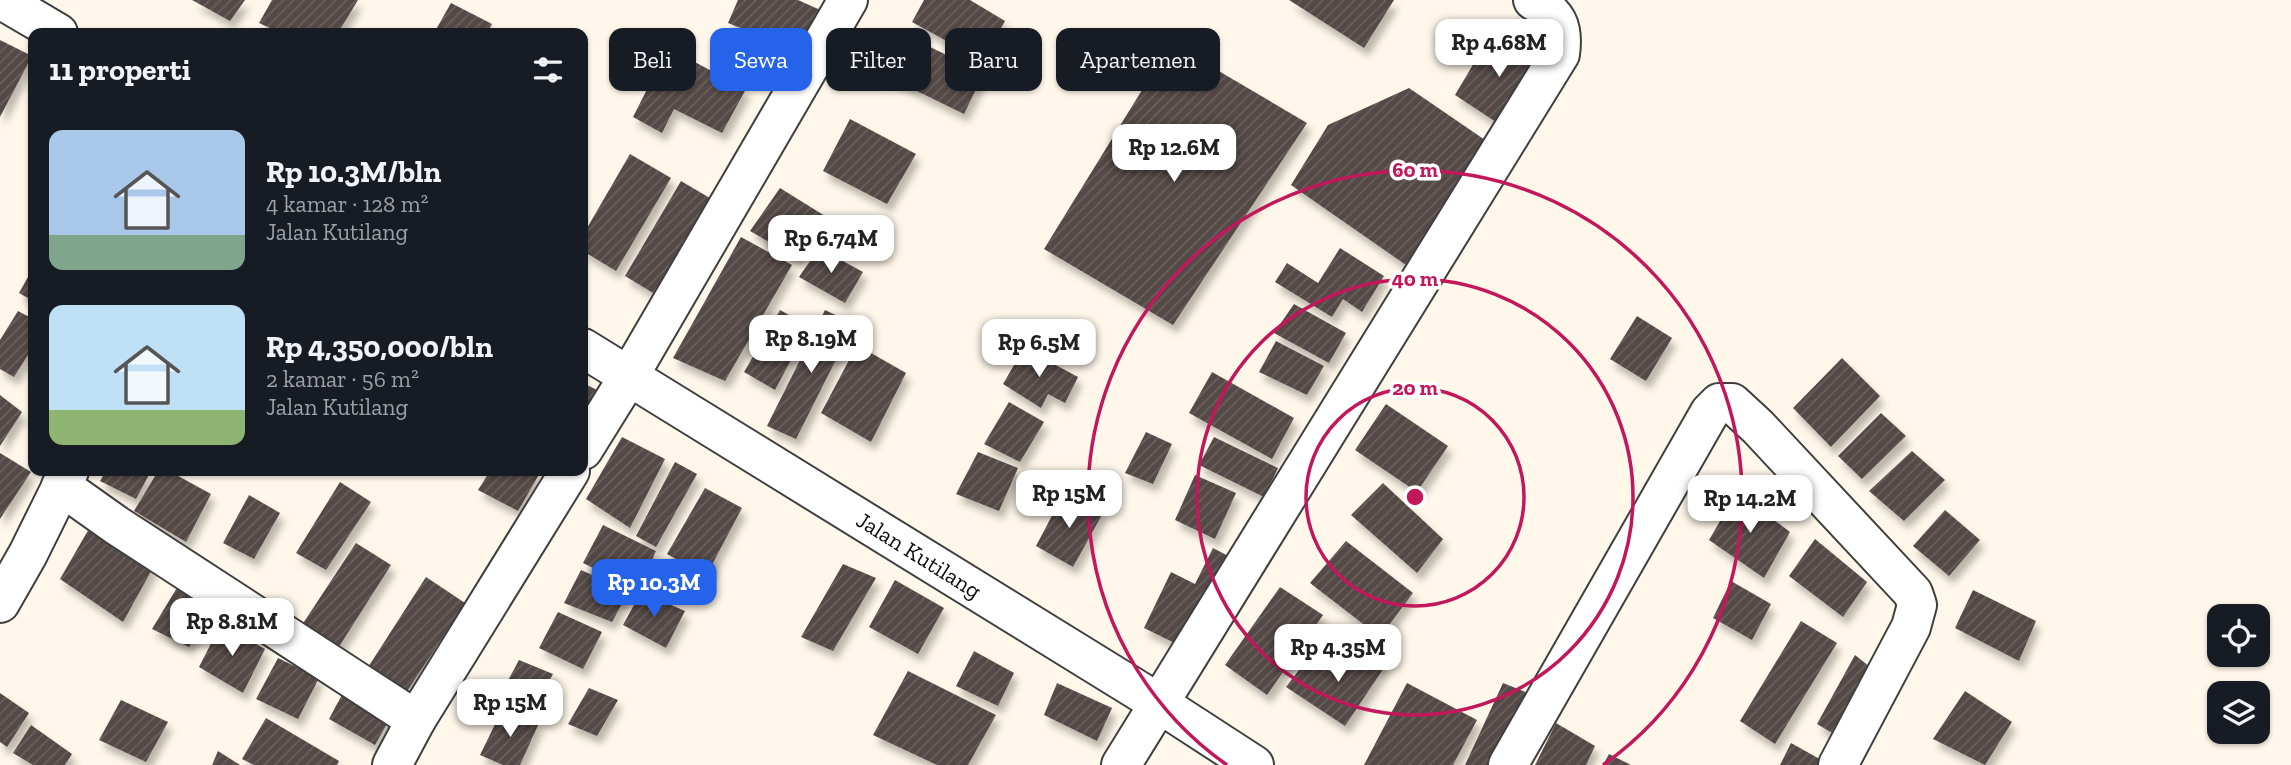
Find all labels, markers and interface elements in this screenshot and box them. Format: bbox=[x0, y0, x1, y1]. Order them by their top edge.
pin: Rp 4.68M bbox=[1427, 20, 1571, 79]
chip: Beli bbox=[609, 28, 696, 91]
chip: Sewa bbox=[710, 28, 812, 91]
chip: Filter bbox=[826, 28, 931, 91]
chip: Baru bbox=[945, 28, 1042, 91]
chip: Apartemen bbox=[1056, 28, 1220, 91]
text: Rp 4.68M bbox=[1451, 28, 1547, 56]
icon: filters bbox=[529, 51, 567, 89]
text: 11 properti bbox=[49, 52, 191, 88]
pin: Rp 12.6M bbox=[1102, 124, 1246, 184]
text: Rp 12.6M bbox=[1128, 133, 1220, 161]
text: Rp 10.3M/bln bbox=[266, 154, 441, 190]
text: 60 m bbox=[1392, 157, 1438, 182]
icon: home bbox=[105, 158, 189, 242]
text: 4 kamar · 128 m² bbox=[266, 190, 429, 218]
pin: Rp 6.74M bbox=[759, 216, 903, 275]
text: Jalan Kutilang bbox=[266, 218, 408, 246]
text: Rp 6.74M bbox=[784, 224, 878, 252]
text: 40 m bbox=[1392, 266, 1439, 291]
pin: Rp 8.19M bbox=[739, 316, 883, 375]
pin: Rp 6.5M bbox=[974, 320, 1104, 379]
text: Rp 8.19M bbox=[765, 324, 857, 352]
text: Rp 6.5M bbox=[998, 328, 1080, 356]
text: Rp 4,350,000/bln bbox=[266, 329, 493, 365]
icon: home bbox=[105, 333, 189, 417]
text: 2 kamar · 56 m² bbox=[266, 365, 419, 393]
text: 20 m bbox=[1392, 375, 1438, 400]
text: Jalan Kutilang bbox=[266, 393, 408, 421]
pin: Rp 15M bbox=[1012, 470, 1126, 530]
pin: Rp 14.2M bbox=[1678, 476, 1822, 535]
text: Rp 15M bbox=[1032, 479, 1106, 507]
text: Rp 14.2M bbox=[1704, 484, 1796, 512]
centre of rings bbox=[1403, 485, 1427, 509]
street label: Jalan Kutilang bbox=[851, 505, 987, 605]
pin: Rp 10.3M bbox=[582, 560, 726, 619]
text: Rp 10.3M bbox=[608, 568, 700, 596]
pin: Rp 8.81M bbox=[160, 598, 304, 658]
map controls bbox=[2207, 604, 2270, 744]
button: locate bbox=[2207, 604, 2270, 667]
text: Rp 8.81M bbox=[186, 607, 278, 635]
pin: Rp 4.35M bbox=[1266, 624, 1410, 684]
text: Rp 4.35M bbox=[1290, 633, 1386, 661]
pin: Rp 15M bbox=[453, 680, 567, 739]
button: layers bbox=[2207, 681, 2270, 744]
text: Rp 15M bbox=[473, 688, 547, 716]

